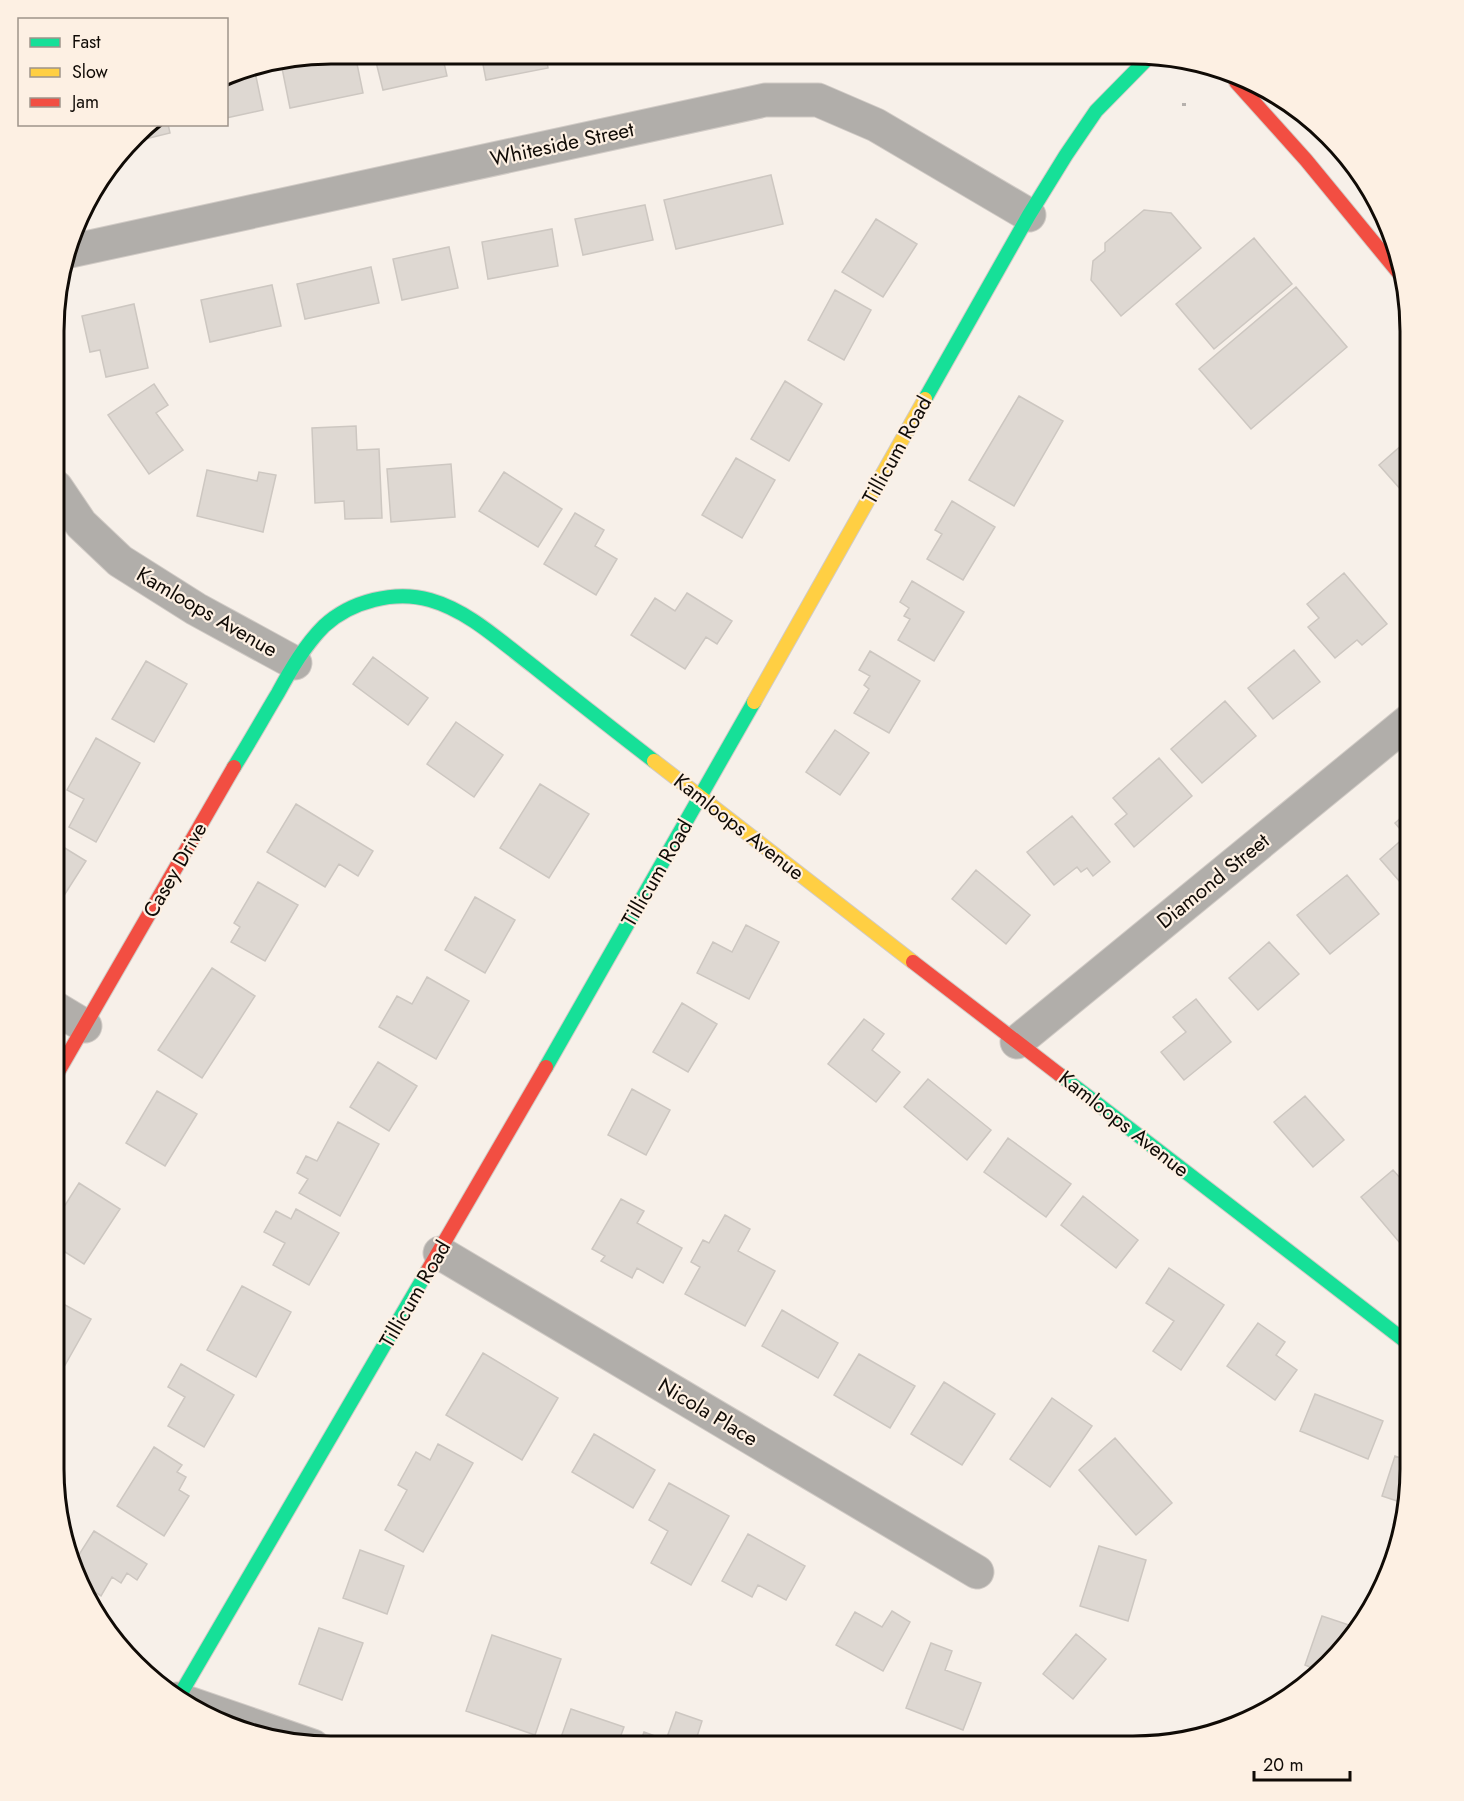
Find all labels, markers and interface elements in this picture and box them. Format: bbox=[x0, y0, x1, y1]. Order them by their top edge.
legend bbox=[18, 18, 228, 126]
text: Fast bbox=[72, 29, 101, 55]
text: Slow bbox=[72, 59, 109, 85]
text: Jam bbox=[70, 89, 99, 115]
street label: Whiteside Street bbox=[487, 114, 637, 174]
street label: Tillicum Road bbox=[855, 391, 939, 509]
street label: Kamloops Avenue bbox=[131, 559, 283, 665]
street label: Kamloops Avenue bbox=[667, 766, 811, 888]
street label: Tillicum Road bbox=[614, 814, 700, 932]
street label: Casey Drive bbox=[136, 817, 215, 923]
street label: Diamond Street bbox=[1150, 826, 1276, 936]
street label: Kamloops Avenue bbox=[1052, 1063, 1196, 1185]
street label: Tillicum Road bbox=[372, 1235, 458, 1353]
street label: Nicola Place bbox=[652, 1370, 764, 1454]
scale bar bbox=[1254, 1744, 1350, 1782]
text: 20 m bbox=[1263, 1752, 1303, 1778]

